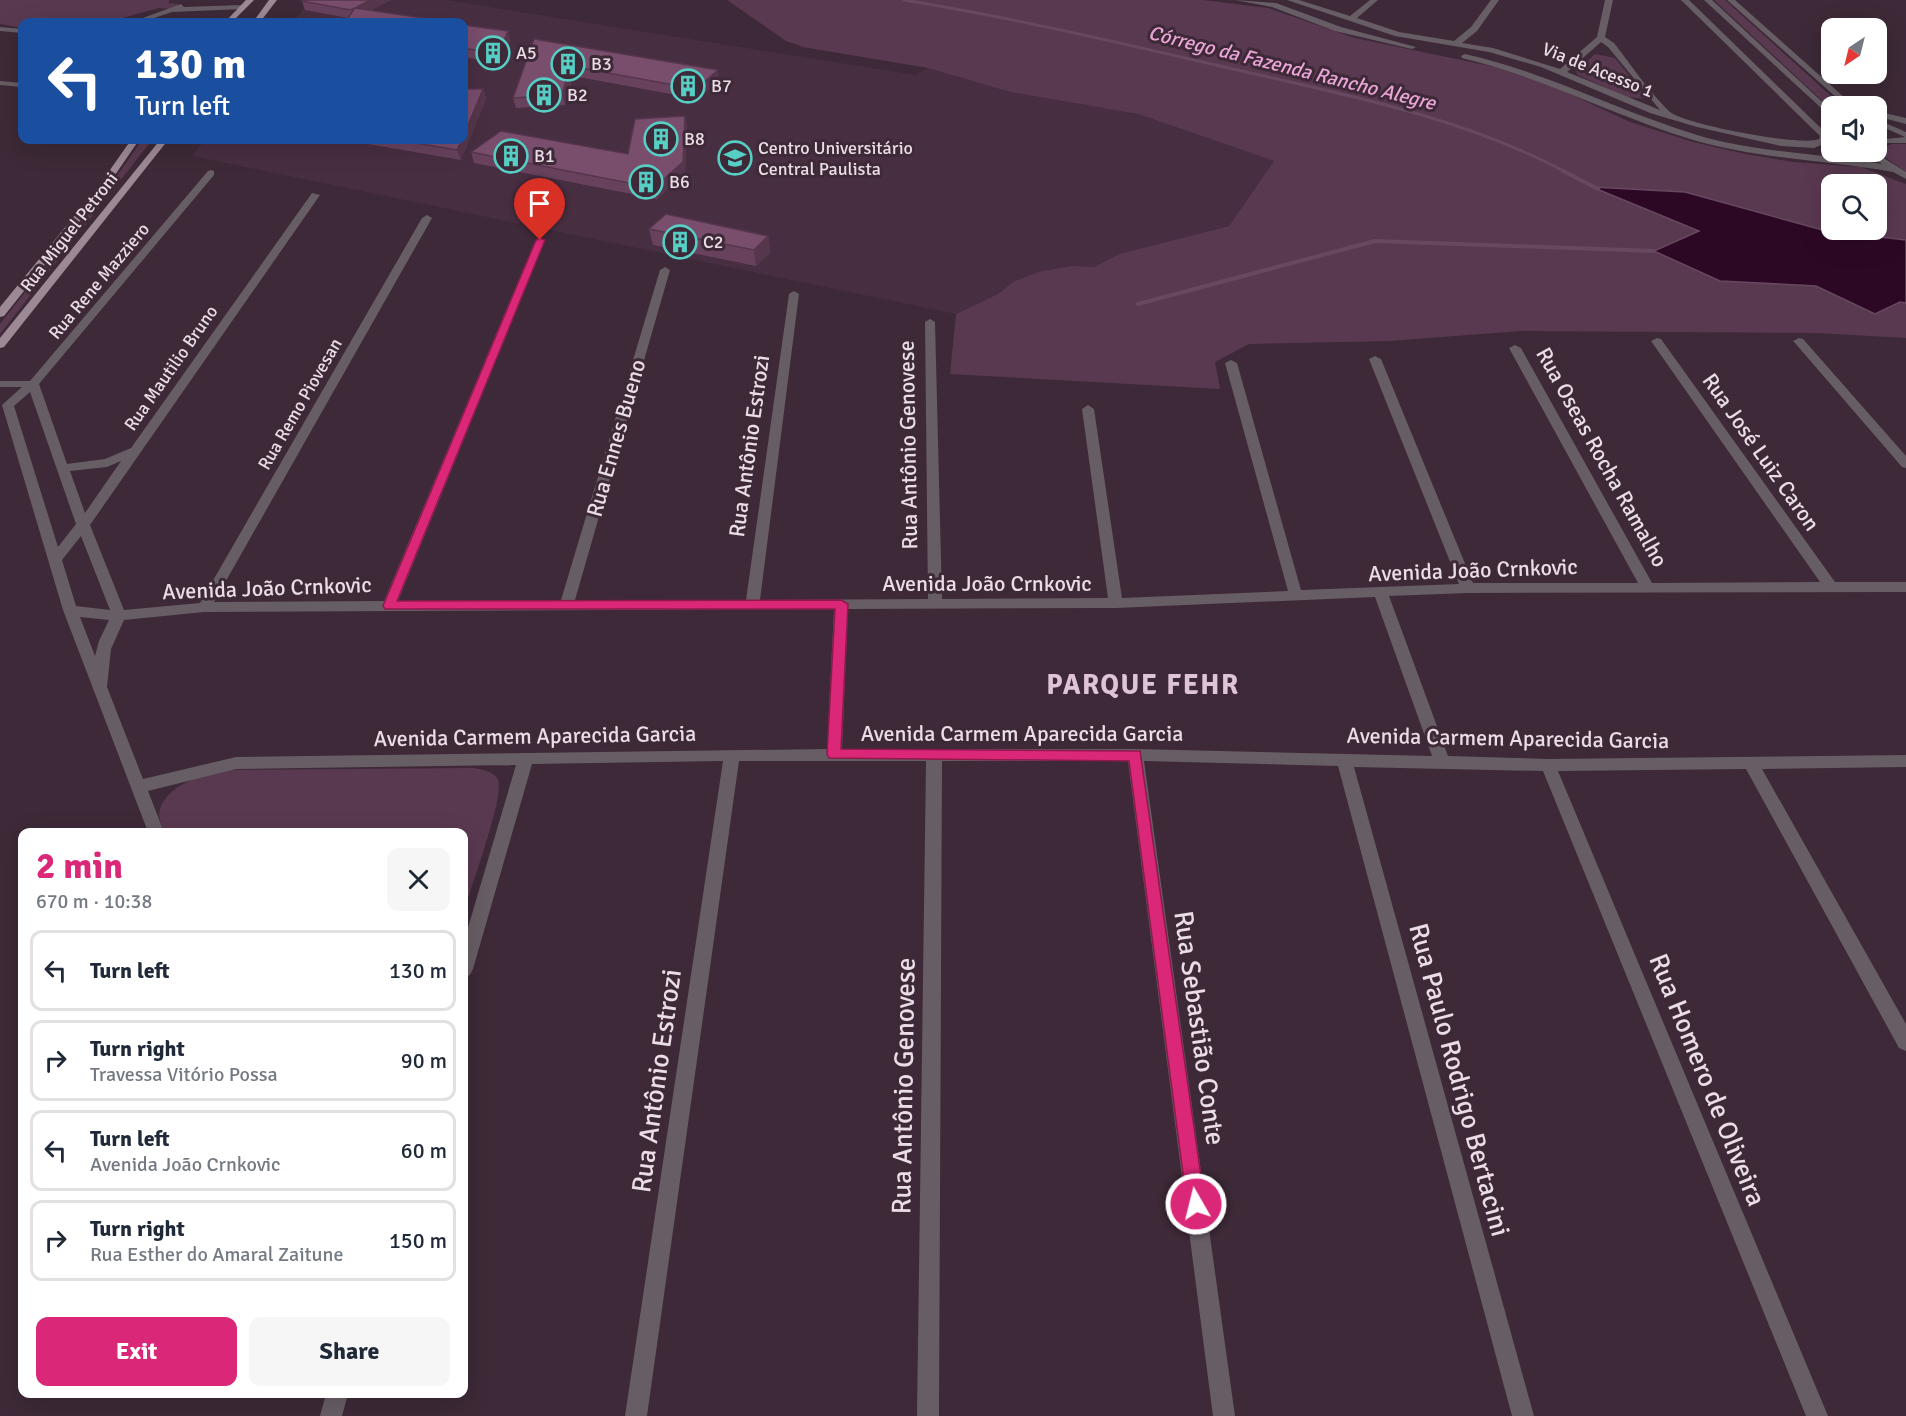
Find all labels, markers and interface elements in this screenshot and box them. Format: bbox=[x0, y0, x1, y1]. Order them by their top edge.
north arrow bbox=[1821, 18, 1887, 84]
map controls bbox=[1821, 18, 1887, 240]
water label: Córrego da Fazenda Rancho Alegre bbox=[1146, 20, 1439, 116]
building icon: A5 bbox=[475, 35, 511, 71]
street label: Via de Acesso 1 bbox=[1539, 38, 1657, 102]
text: 130 m bbox=[135, 39, 246, 90]
icon: left bbox=[36, 42, 114, 120]
place label: A5 bbox=[516, 42, 537, 64]
building icon: B3 bbox=[550, 46, 586, 82]
place label: B3 bbox=[591, 53, 612, 75]
building icon: B7 bbox=[670, 68, 706, 104]
place label: B7 bbox=[711, 75, 732, 97]
building icon: B2 bbox=[526, 77, 562, 113]
place label: B2 bbox=[567, 84, 588, 106]
text: Turn left bbox=[135, 90, 230, 123]
button: sound bbox=[1821, 96, 1887, 162]
building icon: B8 bbox=[643, 121, 679, 157]
place label: B8 bbox=[684, 128, 705, 150]
place label: Centro Universitário Central Paulista bbox=[758, 137, 913, 180]
building icon: B1 bbox=[493, 138, 529, 174]
school or university icon: Centro Universitário Central Paulista bbox=[717, 140, 753, 176]
place label: B1 bbox=[534, 145, 555, 167]
building icon: B6 bbox=[628, 164, 664, 200]
street label: Rua Miguel Petroni bbox=[15, 168, 123, 296]
place label: B6 bbox=[669, 171, 690, 193]
button: search bbox=[1821, 174, 1887, 240]
pin bbox=[514, 178, 565, 240]
icon: arrive bbox=[523, 187, 556, 220]
street label: Rua Rene Mazziero bbox=[44, 218, 154, 344]
building icon: C2 bbox=[662, 224, 698, 260]
place label: C2 bbox=[703, 231, 724, 253]
street label: Rua Mautilio Bruno bbox=[120, 301, 222, 435]
street label: Rua Remo Piovesan bbox=[253, 334, 347, 474]
street label: Rua Antônio Genovese bbox=[893, 340, 923, 550]
street label: Rua Oseas Rocha Ramalho bbox=[1530, 342, 1674, 572]
street label: Rua Antônio Estrozi bbox=[723, 353, 775, 539]
street label: Rua Ennes Bueno bbox=[581, 356, 651, 520]
street label: Rua José Luiz Caron bbox=[1696, 368, 1826, 536]
street label: Avenida João Crnkovic bbox=[1368, 553, 1578, 587]
street label: Avenida João Crnkovic bbox=[882, 570, 1092, 597]
street label: Avenida João Crnkovic bbox=[162, 571, 372, 605]
district label: PARQUE FEHR bbox=[1046, 668, 1240, 702]
street label: Avenida Carmem Aparecida Garcia bbox=[373, 720, 697, 752]
street label: Avenida Carmem Aparecida Garcia bbox=[861, 720, 1183, 747]
street label: Avenida Carmem Aparecida Garcia bbox=[1346, 722, 1670, 754]
text: 2 min bbox=[36, 844, 123, 889]
button: close bbox=[387, 848, 450, 911]
text: 670 m · 10:38 bbox=[36, 889, 152, 914]
street label: Rua Sebastião Conte bbox=[1166, 909, 1232, 1147]
street label: Rua Paulo Rodrigo Bertacini bbox=[1401, 920, 1517, 1240]
street label: Rua Homero de Oliveira bbox=[1641, 949, 1773, 1211]
icon: left bbox=[39, 954, 72, 987]
text: Turn left bbox=[90, 957, 170, 984]
text: 130 m bbox=[389, 957, 447, 984]
street label: Rua Antônio Genovese bbox=[885, 957, 923, 1215]
street label: Rua Antônio Estrozi bbox=[625, 967, 689, 1195]
text: Turn right bbox=[90, 1035, 185, 1062]
icon: right bbox=[39, 1044, 72, 1077]
text: 90 m bbox=[401, 1047, 447, 1074]
text: Travessa Vitório Possa bbox=[90, 1062, 278, 1087]
text: Turn left bbox=[90, 1125, 170, 1152]
icon: left bbox=[39, 1134, 72, 1167]
text: 60 m bbox=[401, 1137, 447, 1164]
text: Avenida João Crnkovic bbox=[90, 1152, 280, 1177]
position arrow bbox=[1164, 1172, 1228, 1236]
text: Turn right bbox=[90, 1215, 185, 1242]
icon: right bbox=[39, 1224, 72, 1257]
text: 150 m bbox=[389, 1227, 447, 1254]
text: Rua Esther do Amaral Zaitune bbox=[90, 1242, 343, 1267]
button: Exit bbox=[36, 1317, 237, 1386]
button: Share bbox=[249, 1317, 450, 1386]

